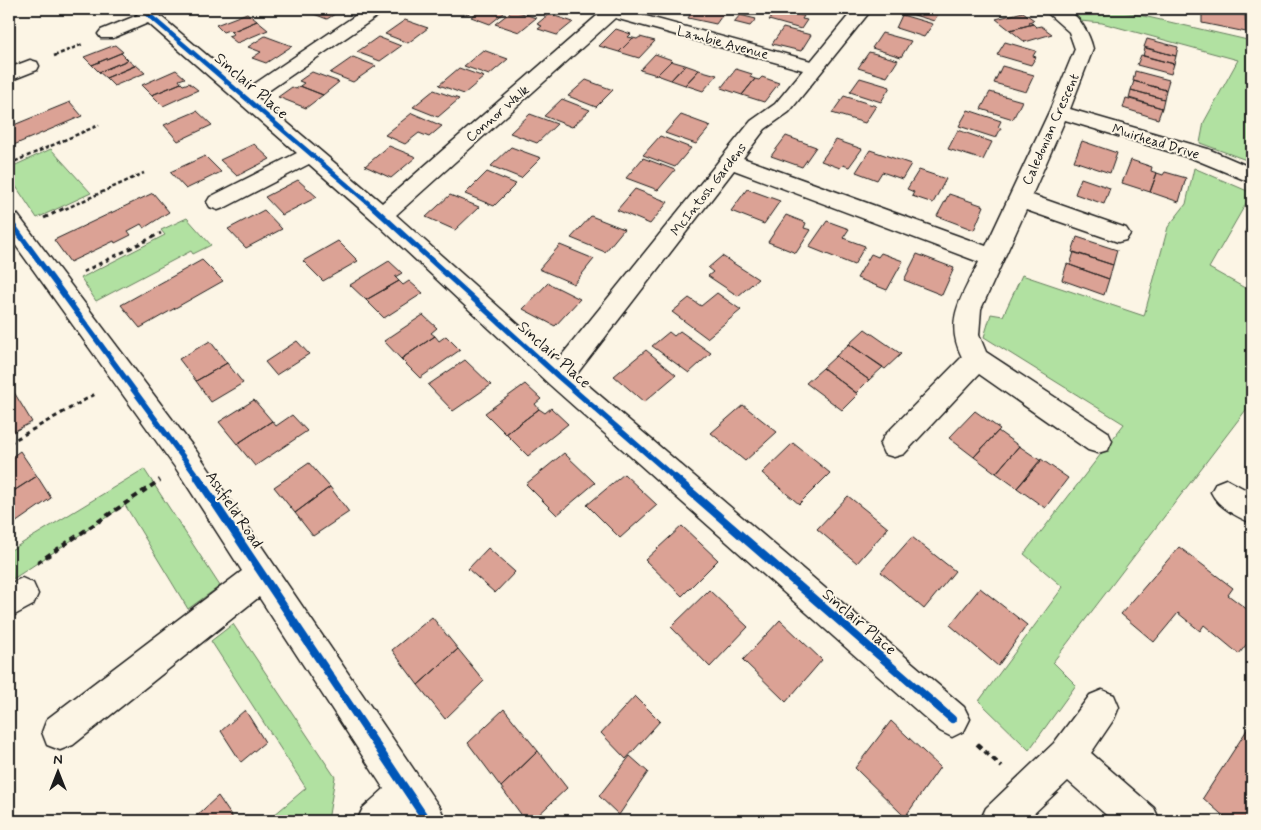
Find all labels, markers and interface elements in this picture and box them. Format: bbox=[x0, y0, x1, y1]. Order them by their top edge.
street label: Lambie Avenue bbox=[675, 22, 771, 64]
street label: Sinclair Place bbox=[209, 48, 293, 124]
street label: Caledonian Crescent bbox=[1018, 71, 1084, 188]
street label: Connor Walk bbox=[462, 81, 533, 146]
street label: Muirhead Drive bbox=[1110, 120, 1202, 164]
street label: McIntosh Gardens bbox=[667, 139, 751, 240]
street label: Sinclair Place bbox=[513, 317, 595, 394]
street label: Ashfield Road bbox=[200, 467, 267, 553]
street label: Sinclair Place bbox=[817, 584, 901, 660]
north arrow bbox=[32, 748, 82, 798]
text: N bbox=[53, 751, 63, 769]

